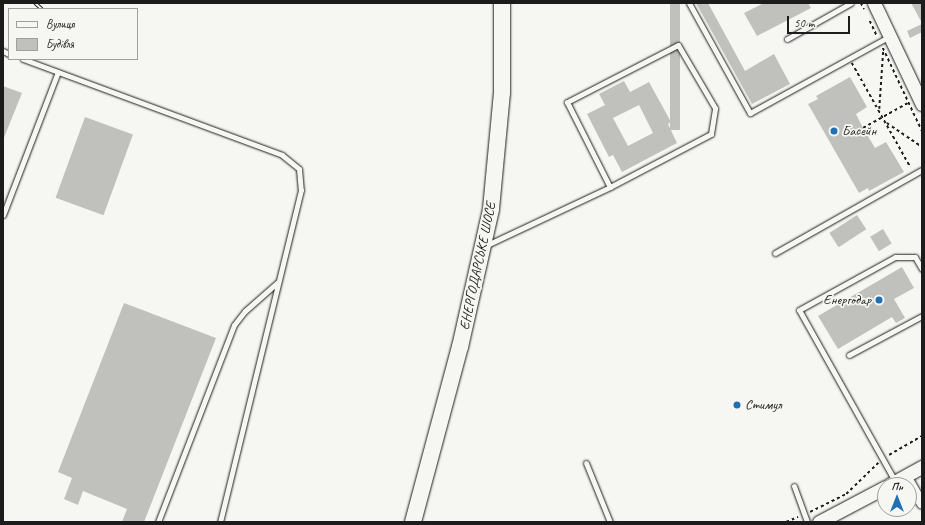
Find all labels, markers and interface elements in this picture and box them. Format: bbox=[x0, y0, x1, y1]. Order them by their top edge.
legend bbox=[8, 8, 138, 60]
scale bar bbox=[789, 8, 852, 34]
text: 50 m bbox=[794, 15, 814, 31]
text: Вулиця bbox=[46, 16, 74, 32]
text: Будівля bbox=[46, 36, 74, 52]
place label: Басейн bbox=[842, 123, 876, 139]
marker: Басейн bbox=[829, 126, 839, 136]
street label: ЕНЕРГОДАРСЬКЕ ШОСЕ bbox=[456, 200, 500, 332]
place label: Енергодар bbox=[823, 292, 871, 308]
marker: Енергодар bbox=[874, 295, 884, 305]
place label: Стимул bbox=[745, 397, 781, 413]
marker: Стимул bbox=[732, 400, 742, 410]
north arrow bbox=[877, 477, 917, 517]
text: Пн bbox=[891, 479, 903, 493]

